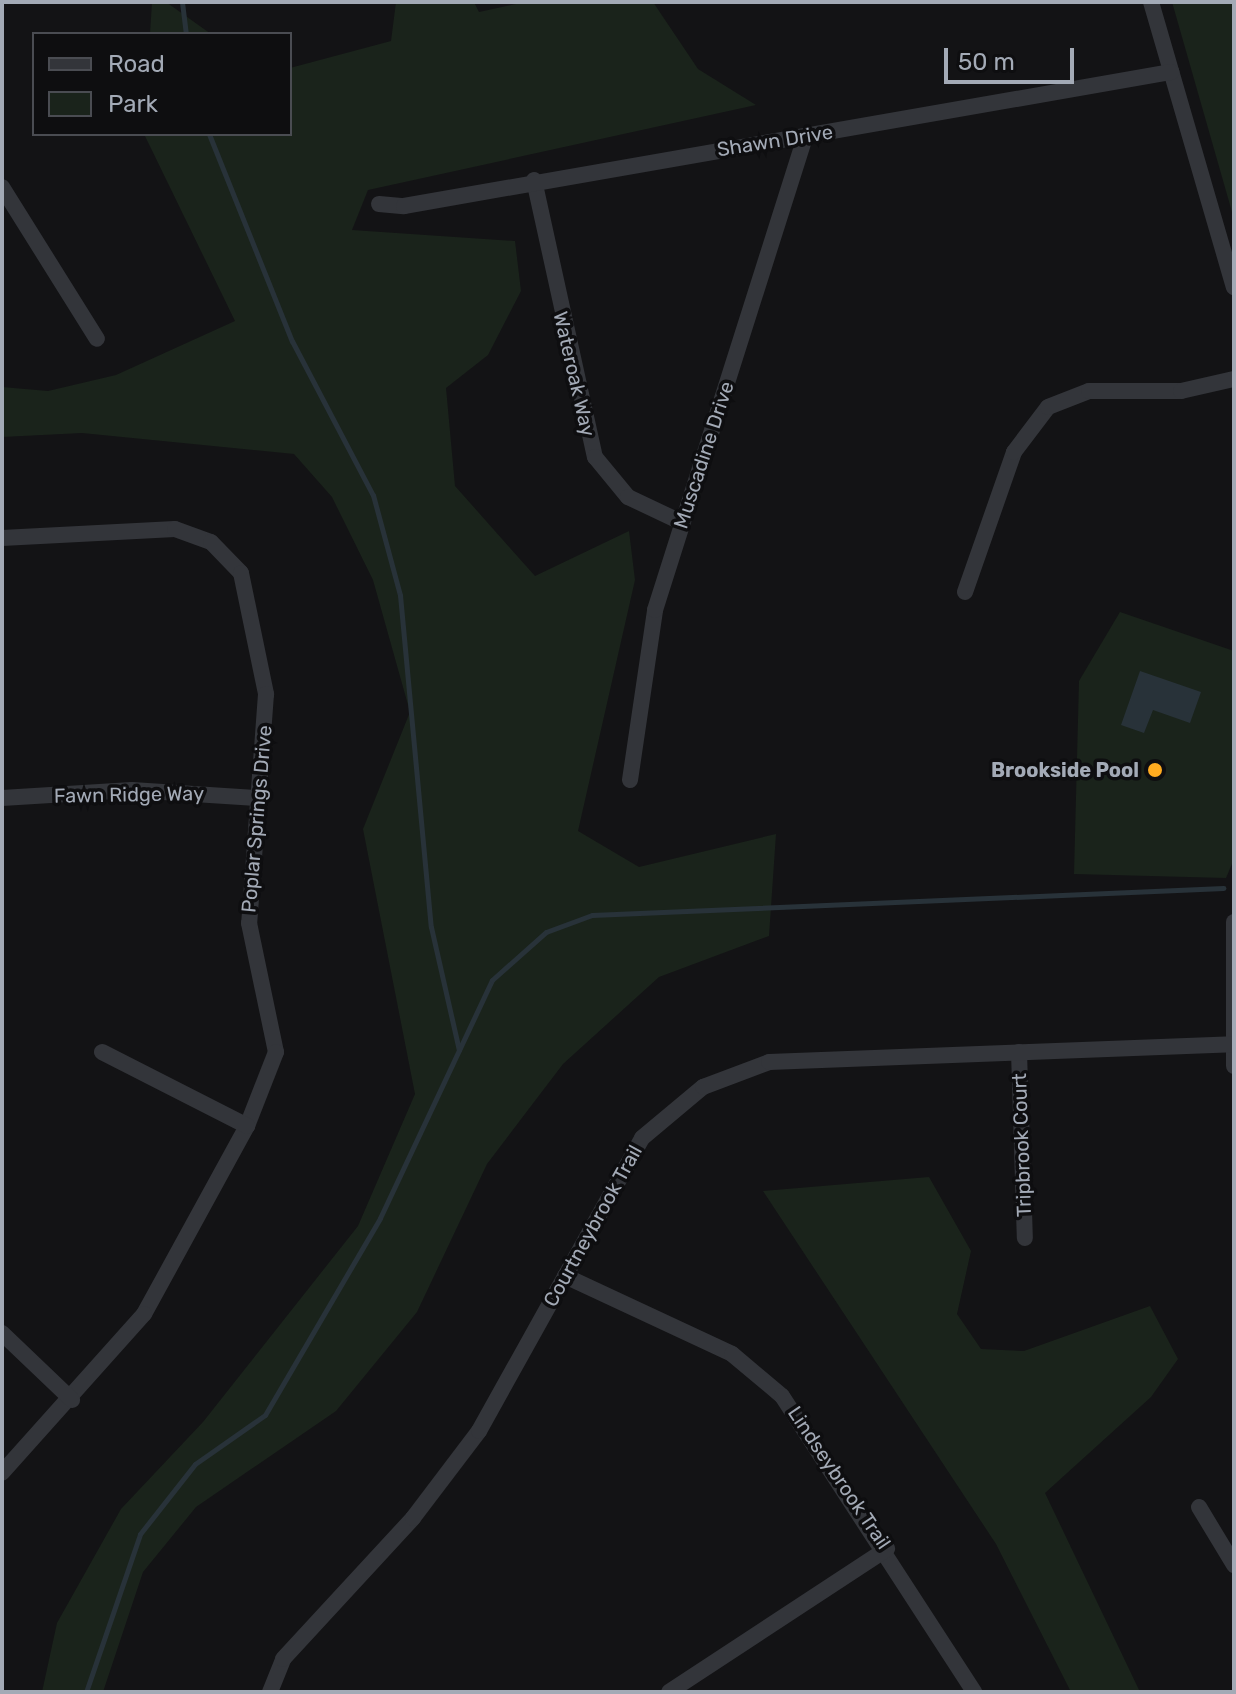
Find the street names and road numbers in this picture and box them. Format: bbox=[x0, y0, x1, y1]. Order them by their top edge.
street label: Shawn Drive bbox=[715, 120, 835, 162]
street label: Wateroak Way bbox=[548, 309, 600, 439]
street label: Muscadine Drive bbox=[669, 378, 739, 532]
street label: Poplar Springs Drive bbox=[237, 724, 277, 914]
street label: Fawn Ridge Way bbox=[54, 782, 204, 808]
street label: Tripbrook Court bbox=[1007, 1073, 1037, 1217]
street label: Courtneybrook Trail bbox=[538, 1141, 648, 1311]
street label: Lindseybrook Trail bbox=[782, 1402, 896, 1554]

